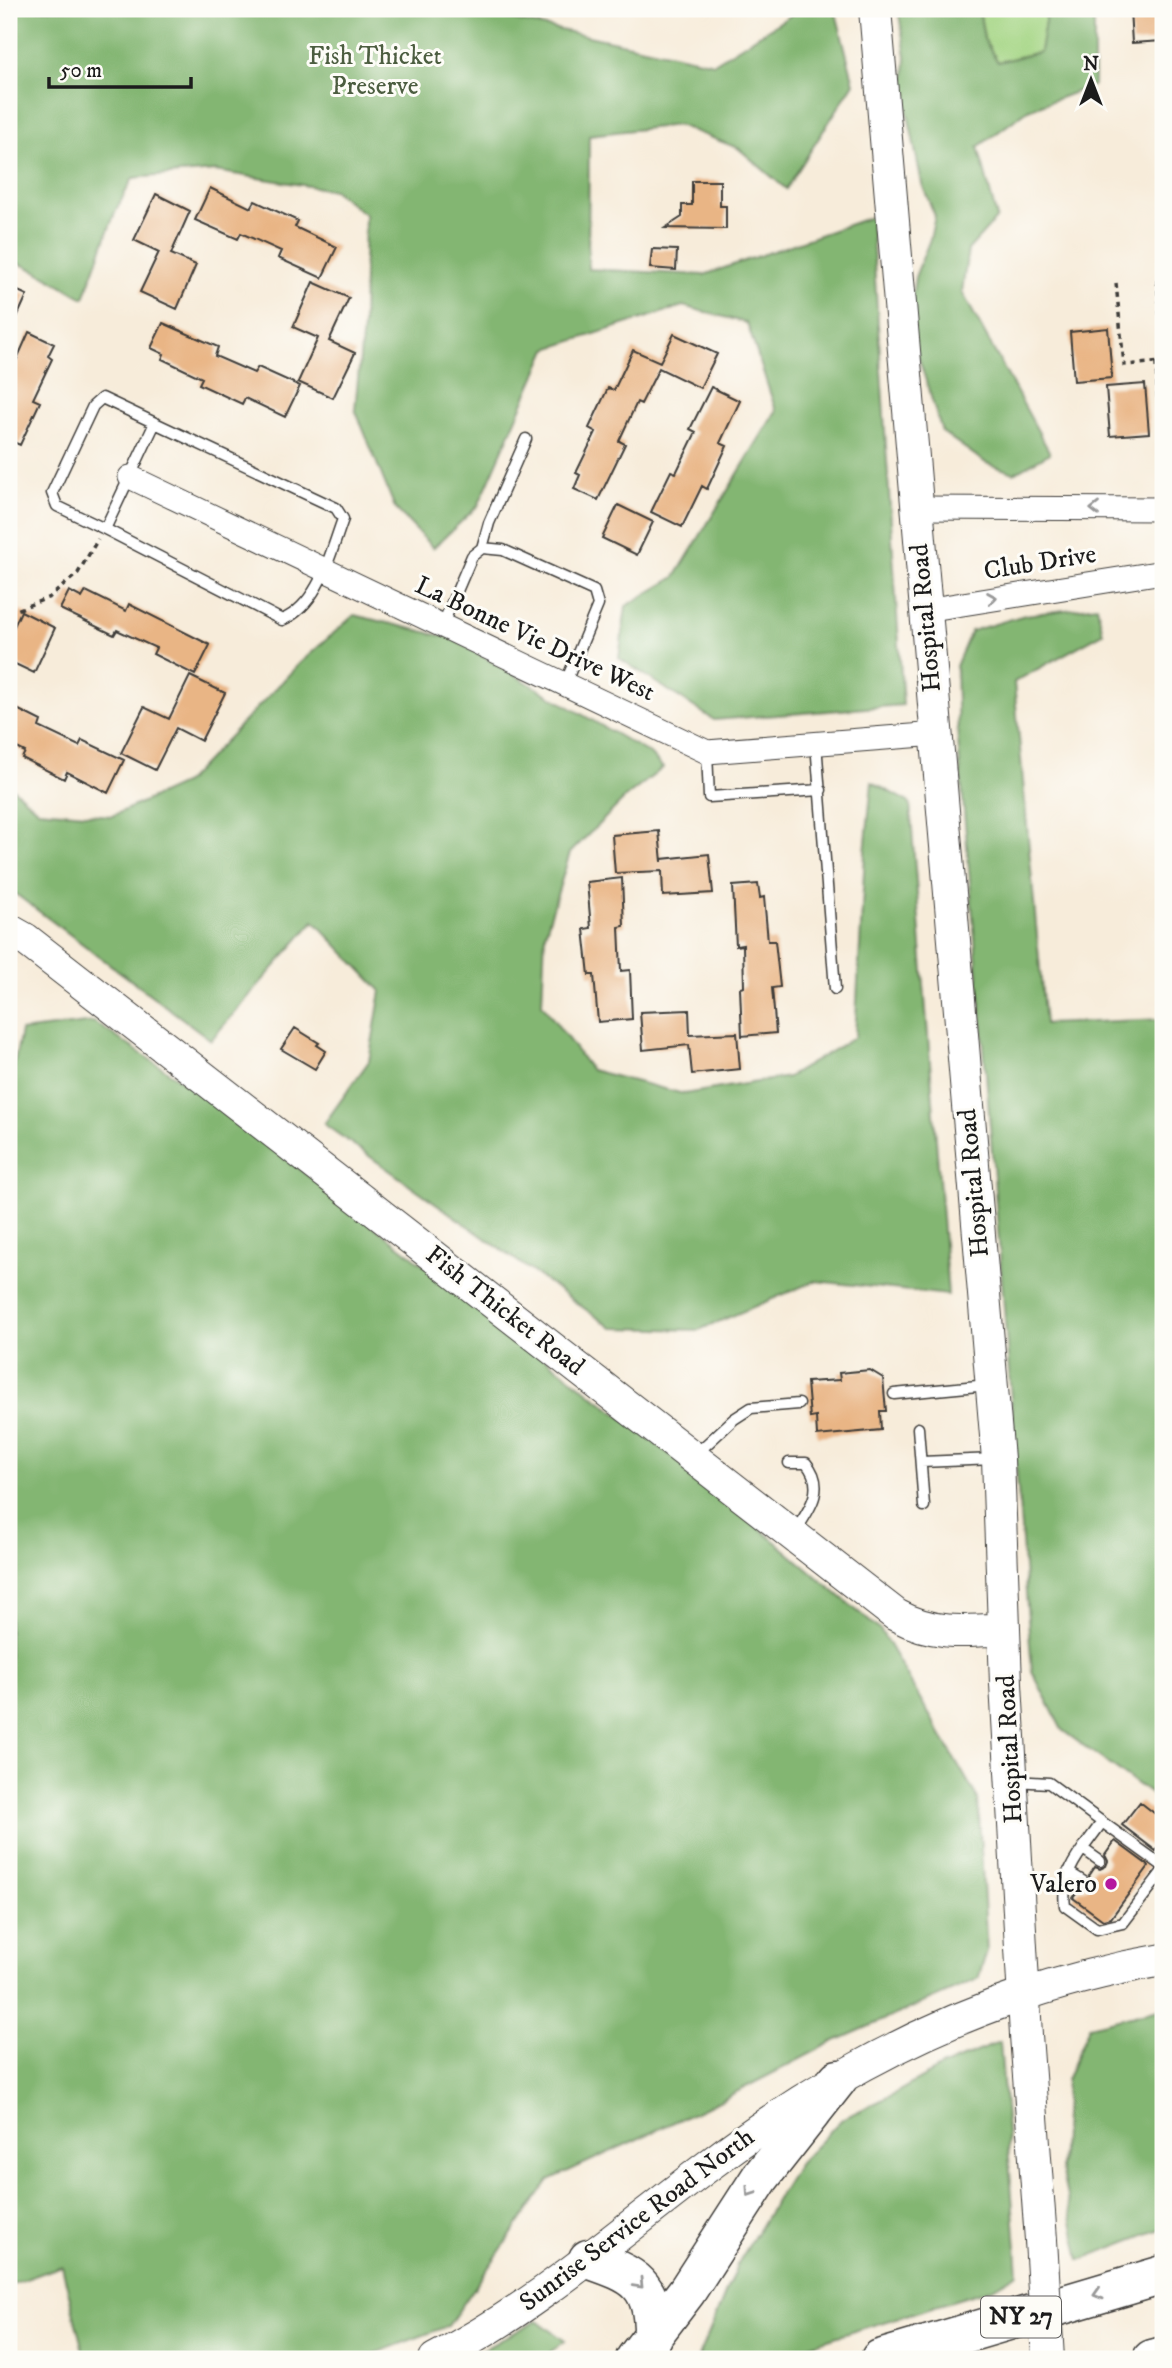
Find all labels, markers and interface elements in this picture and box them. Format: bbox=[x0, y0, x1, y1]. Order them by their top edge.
park label: Fish Thicket Preserve bbox=[308, 40, 442, 103]
scale bar bbox=[49, 46, 191, 90]
north arrow bbox=[1056, 46, 1126, 116]
text: N bbox=[1083, 53, 1099, 76]
text: 50 m bbox=[60, 58, 102, 84]
one-way arrow bbox=[1089, 501, 1100, 516]
street label: Club Drive bbox=[982, 538, 1098, 588]
street label: Hospital Road bbox=[903, 542, 949, 694]
street label: La Bonne Vie Drive West bbox=[410, 569, 660, 709]
one-way arrow bbox=[986, 591, 998, 606]
street label: Hospital Road bbox=[951, 1107, 997, 1259]
street label: Fish Thicket Road bbox=[419, 1239, 591, 1383]
street label: Hospital Road bbox=[990, 1674, 1030, 1824]
place label: Valero bbox=[1029, 1868, 1097, 1901]
marker: Valero bbox=[1103, 1876, 1119, 1892]
street label: Sunrise Service Road North bbox=[513, 2121, 761, 2319]
one-way arrow bbox=[746, 2184, 758, 2197]
one-way arrow bbox=[630, 2276, 643, 2289]
one-way arrow bbox=[1092, 2286, 1104, 2301]
road number: NY 27 bbox=[981, 2296, 1061, 2338]

